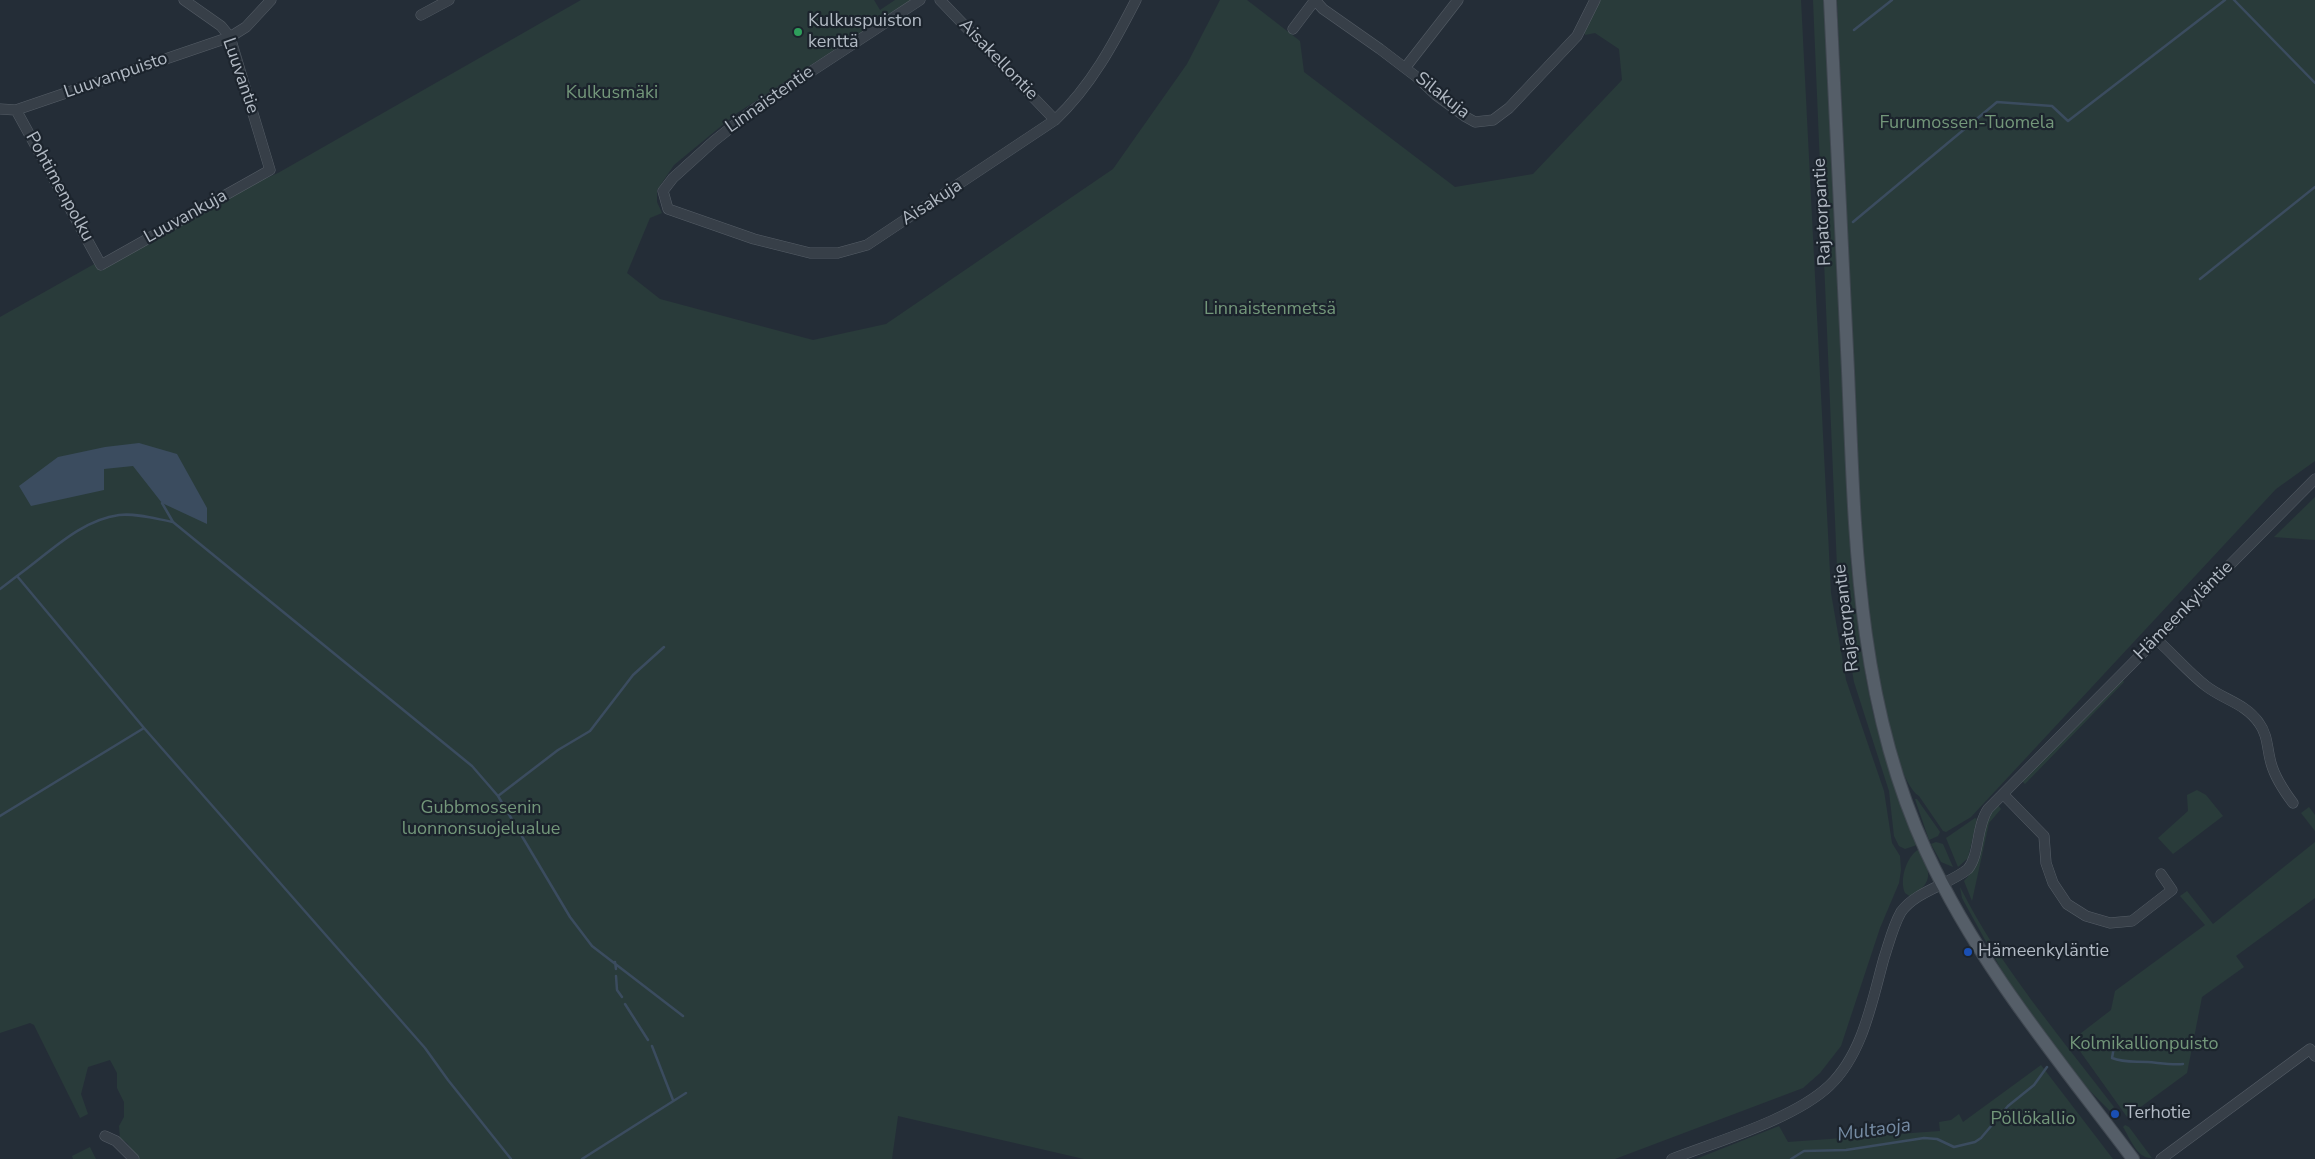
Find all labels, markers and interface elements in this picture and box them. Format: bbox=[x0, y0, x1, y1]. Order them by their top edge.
place label: Kulkuspuiston kenttä bbox=[808, 11, 922, 54]
street label: Aisakellontie bbox=[954, 15, 1042, 105]
marker: Kulkuspuiston kenttä bbox=[792, 26, 804, 38]
street label: Luuvantie bbox=[217, 35, 263, 117]
street label: Luuvanpuisto bbox=[61, 48, 171, 104]
street label: Linnaistentie bbox=[722, 62, 818, 138]
street label: Silakuja bbox=[1411, 68, 1473, 124]
park label: Kulkusmäki bbox=[566, 83, 658, 105]
park label: Furumossen-Tuomela bbox=[1879, 113, 2055, 135]
street label: Pohtimenpolku bbox=[20, 128, 98, 246]
street label: Rajatorpantie bbox=[1809, 157, 1837, 267]
street label: Aisakuja bbox=[897, 175, 967, 231]
street label: Luuvankuja bbox=[141, 185, 231, 249]
park label: Linnaistenmetsä bbox=[1204, 299, 1336, 321]
street label: Hämeenkyläntie bbox=[2130, 557, 2238, 665]
street label: Rajatorpantie bbox=[1830, 563, 1864, 673]
park label: Gubbmossenin luonnonsuojelualue bbox=[402, 798, 560, 841]
place label: Hämeenkyläntie bbox=[1978, 941, 2109, 963]
marker: Hämeenkyläntie bbox=[1962, 946, 1974, 958]
park label: Kolmikallionpuisto bbox=[2069, 1034, 2219, 1056]
place label: Terhotie bbox=[2125, 1103, 2191, 1125]
marker: Terhotie bbox=[2109, 1108, 2121, 1120]
park label: Pöllökallio bbox=[1991, 1109, 2075, 1131]
water label: Multaoja bbox=[1836, 1115, 1912, 1147]

